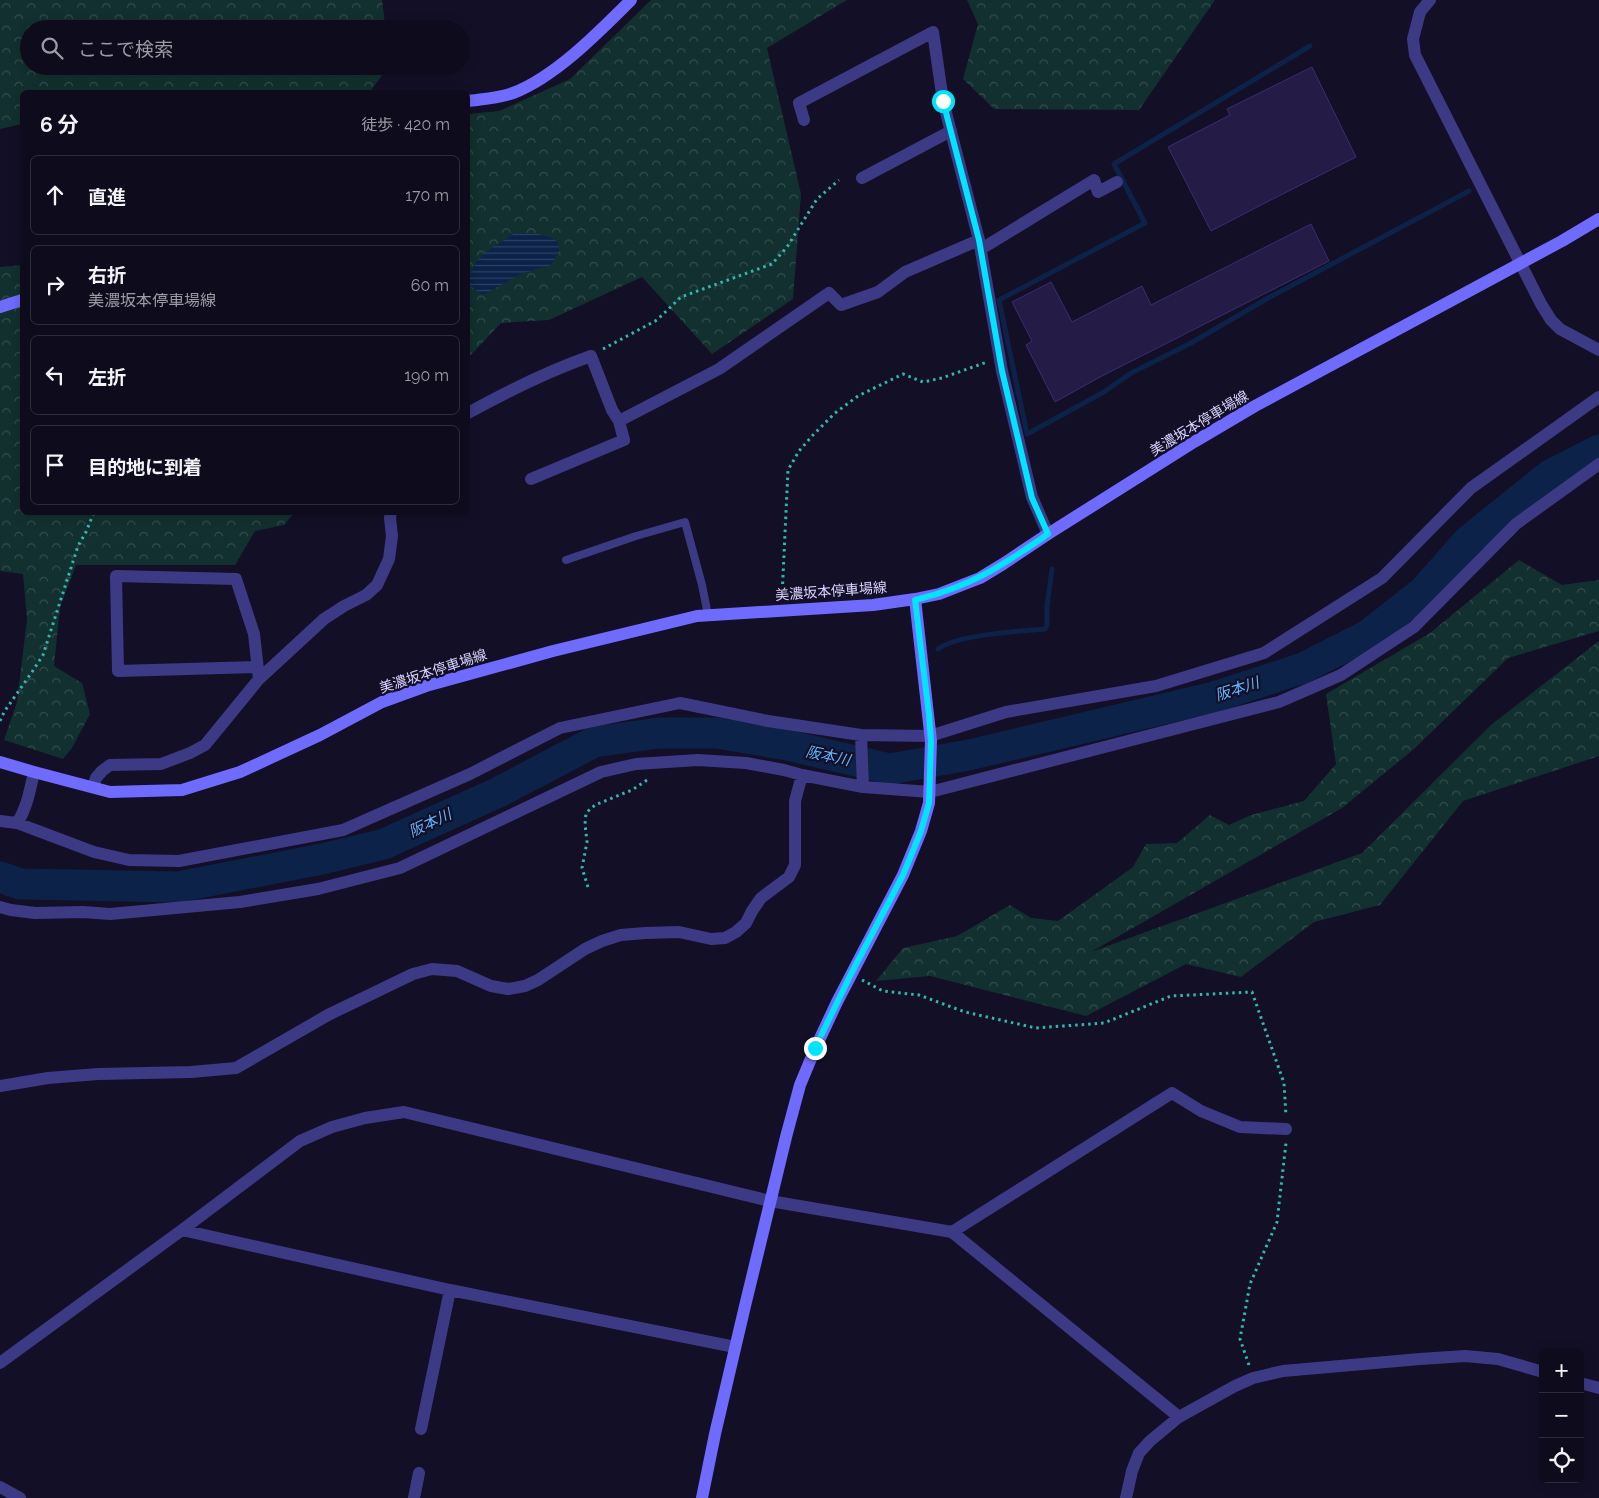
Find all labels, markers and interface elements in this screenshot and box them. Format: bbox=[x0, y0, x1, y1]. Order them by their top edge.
search box bbox=[20, 20, 470, 75]
icon: search bbox=[38, 34, 66, 62]
text: ここで検索 bbox=[78, 38, 173, 60]
route start bbox=[932, 90, 955, 113]
text: 6 分 bbox=[40, 112, 79, 137]
text: 徒歩 · 420 m bbox=[361, 115, 450, 134]
icon: ahead bbox=[41, 181, 69, 209]
text: 直進 bbox=[88, 186, 126, 208]
text: 170 m bbox=[405, 186, 449, 205]
text: 右折 bbox=[88, 264, 126, 286]
icon: right bbox=[41, 271, 69, 299]
text: 60 m bbox=[411, 276, 449, 295]
text: 美濃坂本停車場線 bbox=[88, 291, 216, 310]
icon: left bbox=[41, 361, 69, 389]
text: 左折 bbox=[88, 366, 126, 388]
text: 190 m bbox=[404, 366, 449, 385]
street label: 美濃坂本停車場線 bbox=[1147, 387, 1251, 459]
icon: arrive bbox=[41, 451, 69, 479]
text: 目的地に到着 bbox=[88, 456, 202, 478]
street label: 美濃坂本停車場線 bbox=[775, 579, 887, 603]
street label: 美濃坂本停車場線 bbox=[377, 646, 489, 696]
water label: 阪本川 bbox=[1213, 673, 1263, 705]
water label: 阪本川 bbox=[804, 743, 854, 770]
water label: 阪本川 bbox=[406, 804, 456, 841]
route end bbox=[804, 1037, 827, 1060]
map controls bbox=[1539, 1348, 1584, 1483]
button: + bbox=[1539, 1348, 1584, 1393]
button: − bbox=[1539, 1393, 1584, 1438]
button: locate bbox=[1539, 1438, 1584, 1483]

